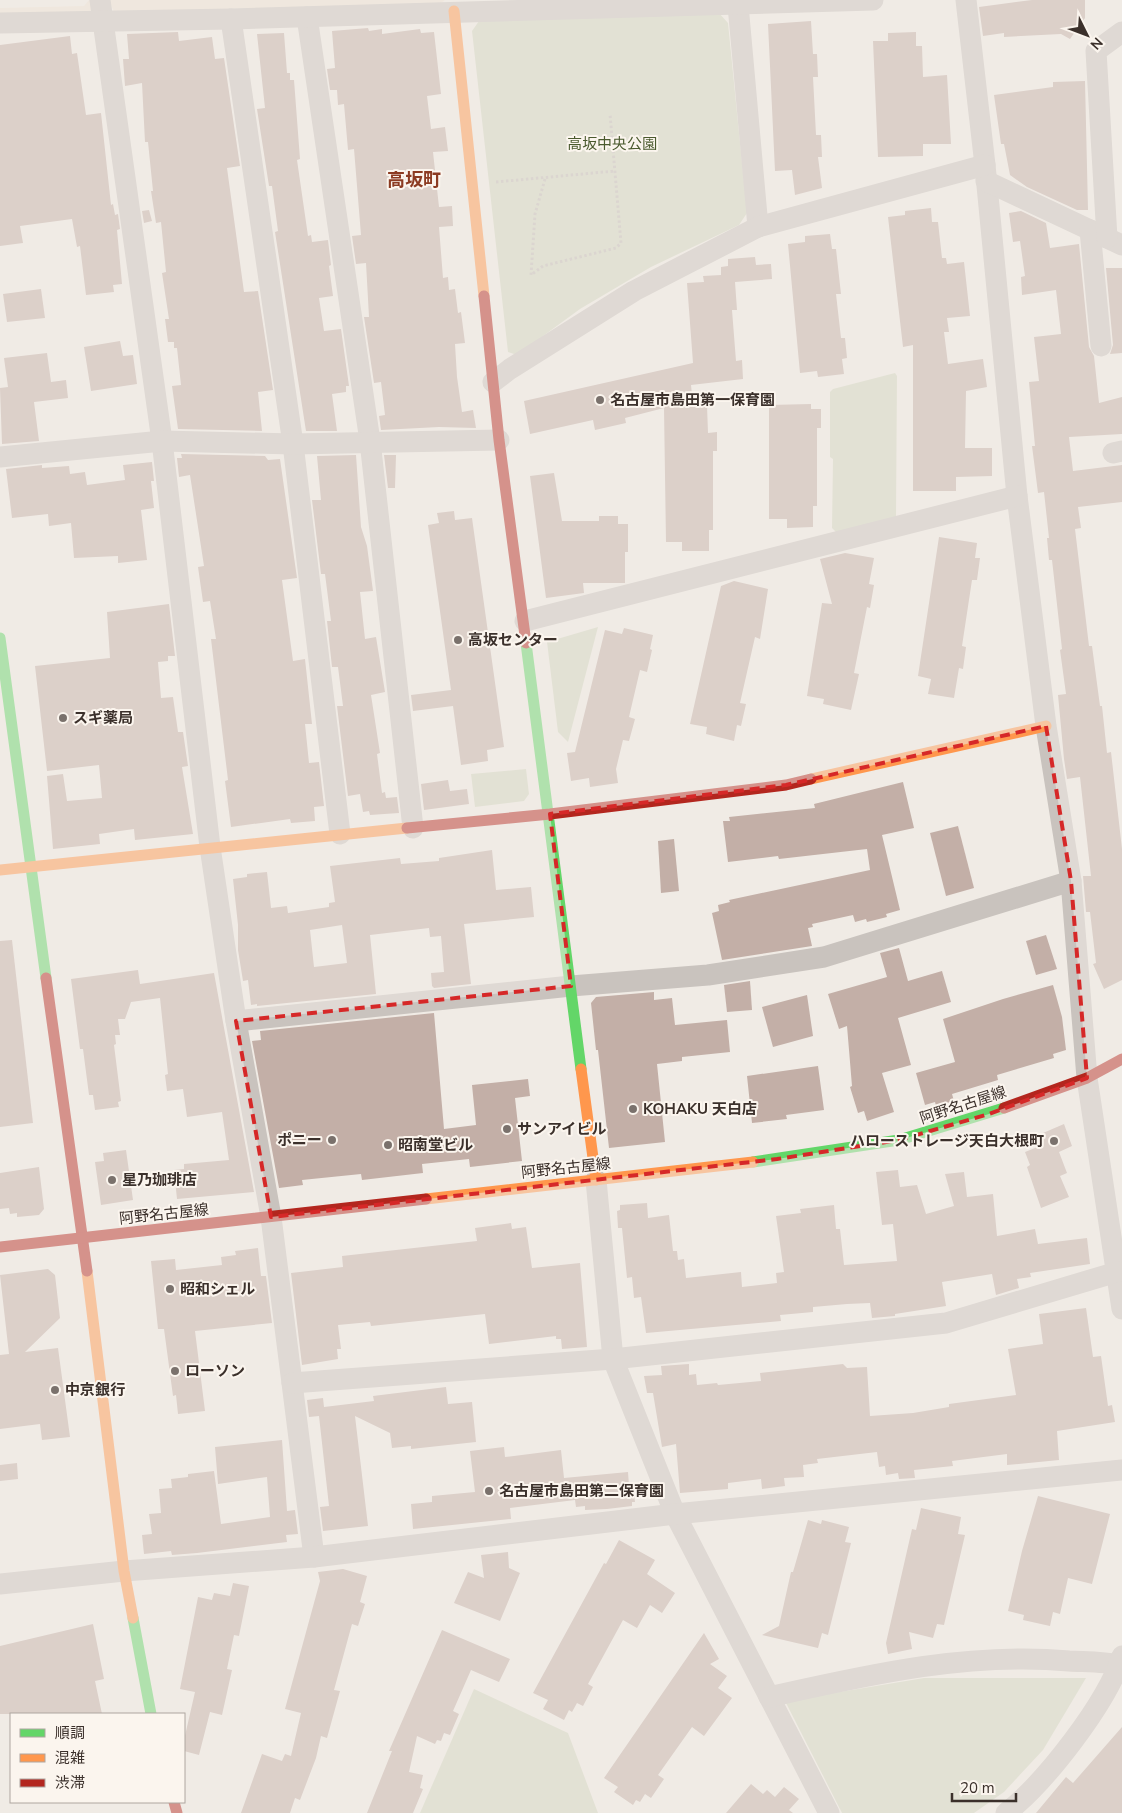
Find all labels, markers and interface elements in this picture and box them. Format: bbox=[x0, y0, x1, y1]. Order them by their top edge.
north arrow bbox=[1062, 10, 1112, 60]
text: N bbox=[1086, 33, 1107, 54]
park label: 高坂中央公園 bbox=[567, 134, 657, 154]
district label: 高坂町 bbox=[387, 168, 441, 192]
place label: 名古屋市島田第一保育園 bbox=[610, 390, 775, 410]
marker: 名古屋市島田第一保育園 bbox=[594, 394, 606, 406]
place label: 高坂センター bbox=[468, 630, 558, 650]
marker: 高坂センター bbox=[452, 634, 464, 646]
place label: スギ薬局 bbox=[73, 708, 133, 728]
marker: スギ薬局 bbox=[57, 712, 69, 724]
street label: 阿野名古屋線 bbox=[917, 1082, 1009, 1128]
place label: KOHAKU 天白店 bbox=[643, 1099, 757, 1119]
marker: KOHAKU 天白店 bbox=[627, 1103, 639, 1115]
place label: サンアイビル bbox=[517, 1119, 606, 1139]
marker: サンアイビル bbox=[501, 1123, 513, 1135]
place label: ポニー bbox=[277, 1130, 322, 1150]
place label: ハローストレージ天白大根町 bbox=[850, 1131, 1044, 1151]
marker: ポニー bbox=[326, 1134, 338, 1146]
place label: 昭南堂ビル bbox=[398, 1135, 473, 1155]
marker: ハローストレージ天白大根町 bbox=[1048, 1135, 1060, 1147]
marker: 昭南堂ビル bbox=[382, 1139, 394, 1151]
street label: 阿野名古屋線 bbox=[520, 1153, 612, 1183]
place label: 星乃珈琲店 bbox=[122, 1170, 197, 1190]
marker: 星乃珈琲店 bbox=[106, 1174, 118, 1186]
street label: 阿野名古屋線 bbox=[118, 1199, 210, 1229]
place label: 昭和シェル bbox=[180, 1279, 255, 1299]
marker: 昭和シェル bbox=[164, 1283, 176, 1295]
place label: ローソン bbox=[185, 1361, 245, 1381]
marker: ローソン bbox=[169, 1365, 181, 1377]
place label: 中京銀行 bbox=[65, 1380, 125, 1400]
marker: 中京銀行 bbox=[49, 1384, 61, 1396]
place label: 名古屋市島田第二保育園 bbox=[499, 1481, 664, 1501]
marker: 名古屋市島田第二保育園 bbox=[483, 1485, 495, 1497]
legend bbox=[10, 1713, 185, 1803]
text: 順調 bbox=[55, 1723, 85, 1743]
text: 混雑 bbox=[55, 1748, 85, 1768]
scale bar bbox=[952, 1770, 1016, 1802]
text: 渋滞 bbox=[55, 1773, 85, 1793]
text: 20 m bbox=[960, 1778, 995, 1798]

